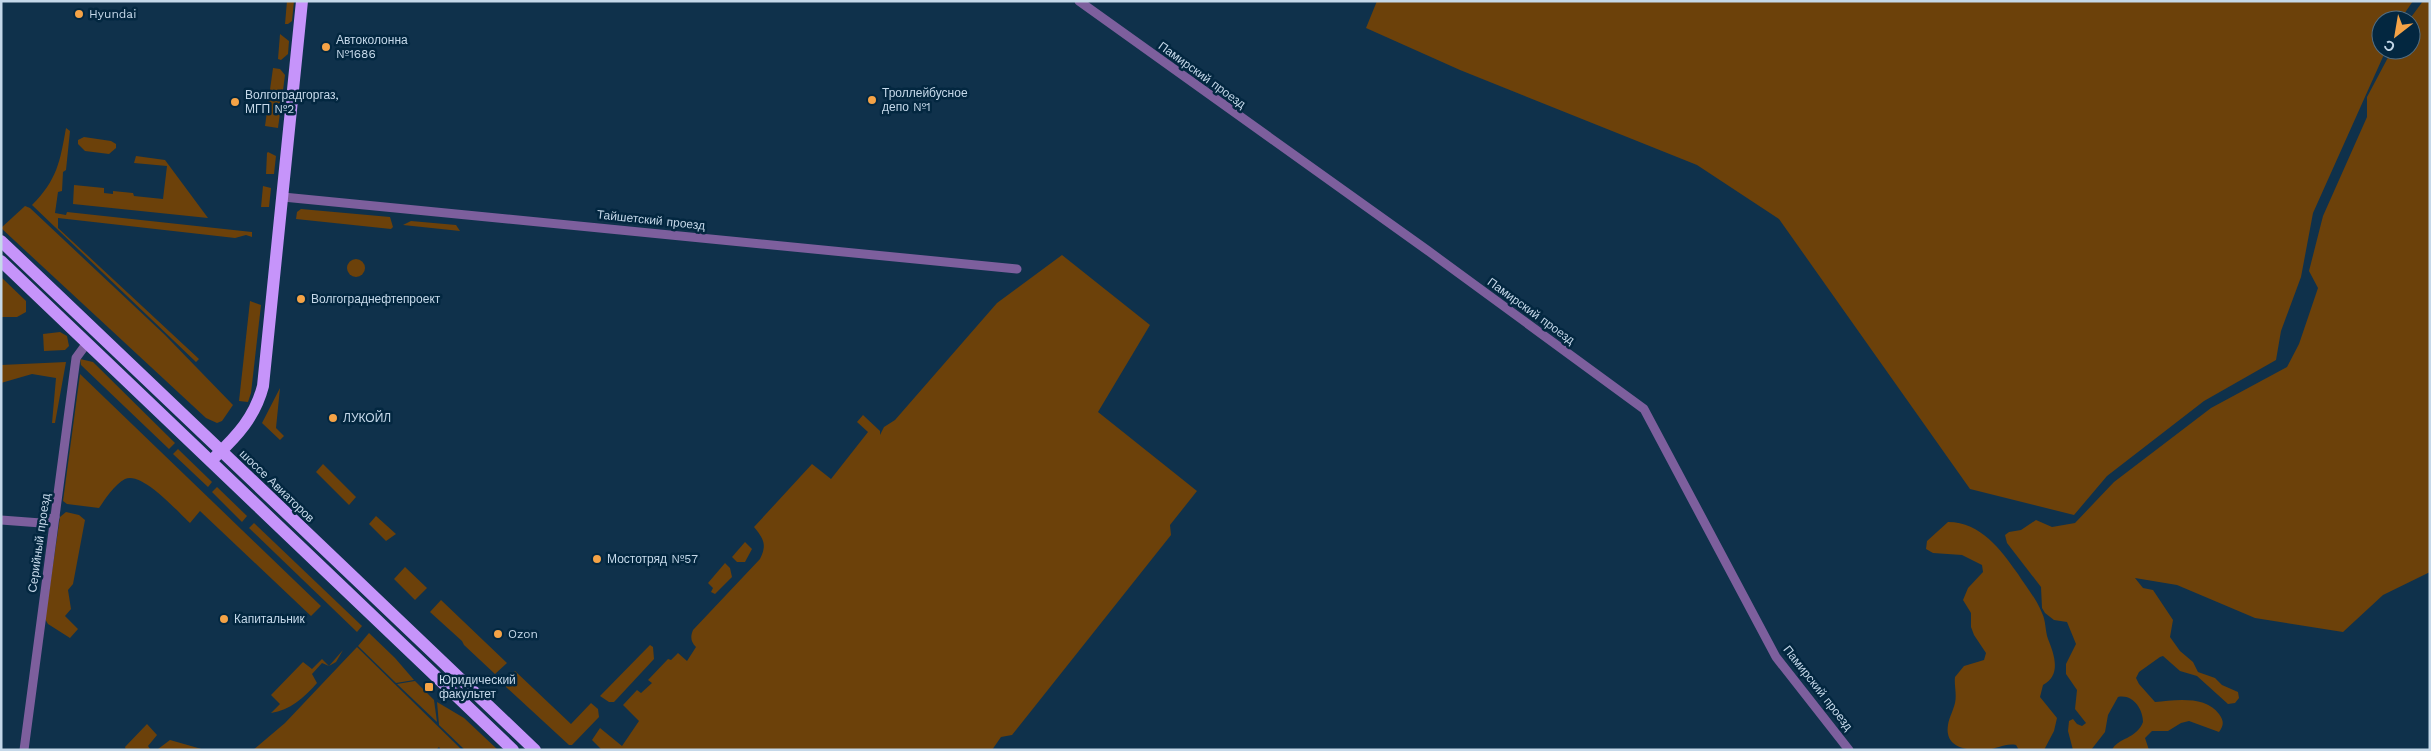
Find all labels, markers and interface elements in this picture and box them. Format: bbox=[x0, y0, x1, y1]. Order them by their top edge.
place label: Hyundai bbox=[89, 7, 136, 21]
marker: Hyundai bbox=[73, 8, 85, 20]
north arrow bbox=[2371, 10, 2421, 60]
place label: Автоколонна №1686 bbox=[336, 33, 408, 61]
text: С bbox=[2381, 37, 2398, 56]
street label: Памирский проезд bbox=[1156, 39, 1248, 111]
marker: Автоколонна №1686 bbox=[320, 41, 332, 53]
place label: Троллейбусное депо №1 bbox=[882, 86, 968, 114]
place label: Волгоградгоргаз, МГП №2 bbox=[245, 88, 339, 116]
marker: Троллейбусное депо №1 bbox=[866, 94, 878, 106]
marker: Волгоградгоргаз, МГП №2 bbox=[229, 96, 241, 108]
street label: Тайшетский проезд bbox=[596, 207, 706, 233]
street label: Памирский проезд bbox=[1485, 275, 1577, 347]
place label: Волгограднефтепроект bbox=[311, 292, 441, 306]
marker: Волгограднефтепроект bbox=[295, 293, 307, 305]
place label: ЛУКОЙЛ bbox=[343, 410, 391, 425]
marker: ЛУКОЙЛ bbox=[327, 412, 339, 424]
street label: шоссе Авиаторов bbox=[237, 447, 317, 525]
street label: Серийный проезд bbox=[25, 493, 53, 593]
place label: Мостотряд №57 bbox=[607, 552, 698, 566]
marker: Мостотряд №57 bbox=[591, 553, 603, 565]
place label: Капитальник bbox=[234, 612, 305, 626]
marker: Капитальник bbox=[218, 613, 230, 625]
place label: Ozon bbox=[508, 627, 538, 641]
marker: Ozon bbox=[492, 628, 504, 640]
street label: Памирский проезд bbox=[1780, 643, 1856, 733]
place label: Юридический факультет bbox=[439, 673, 516, 701]
marker: Юридический факультет bbox=[423, 681, 435, 693]

